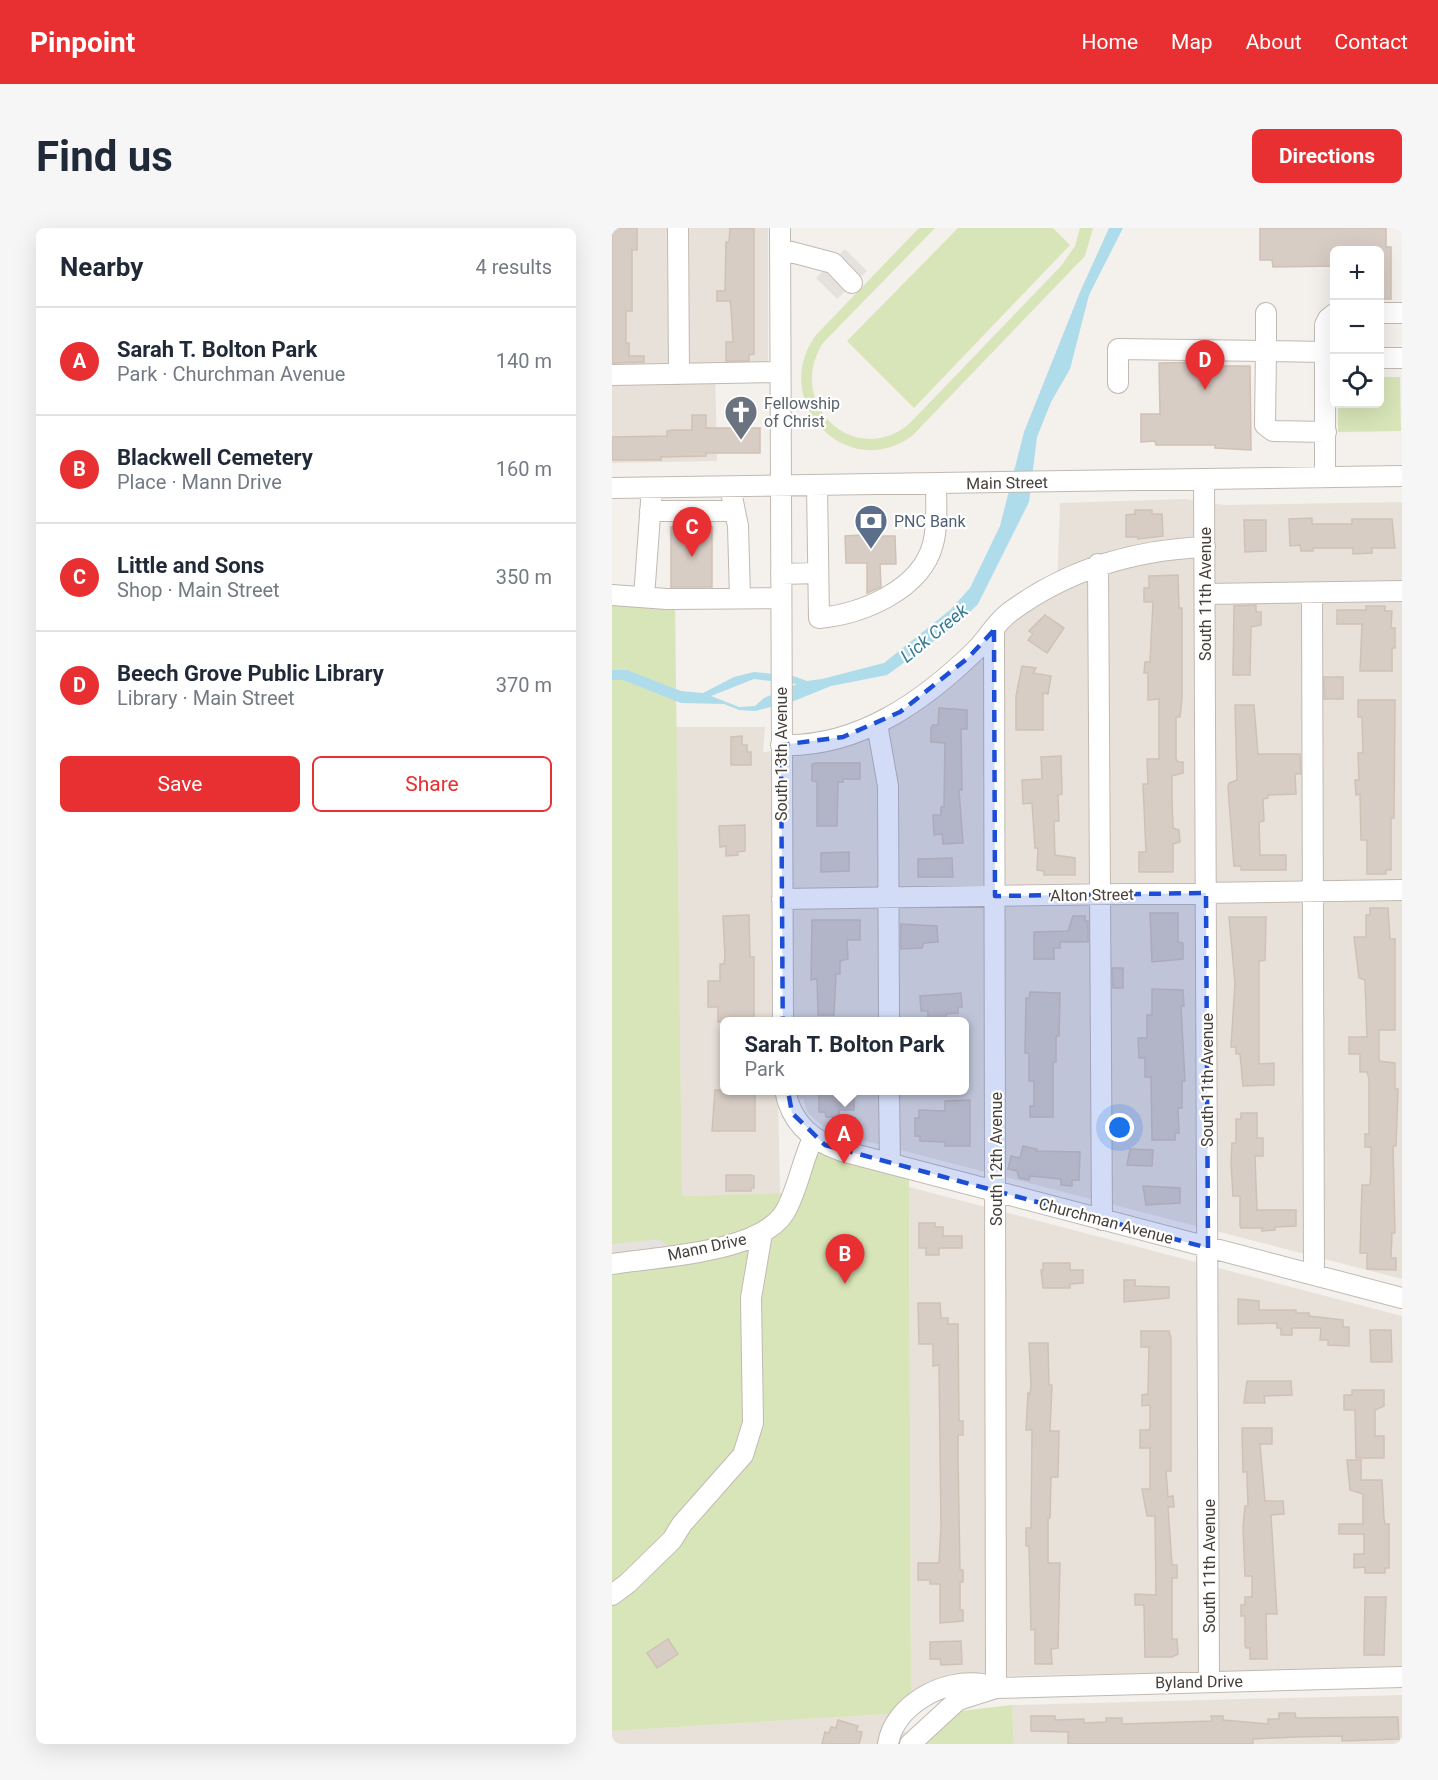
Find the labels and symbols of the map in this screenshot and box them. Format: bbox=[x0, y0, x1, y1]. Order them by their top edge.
pin: D bbox=[1186, 340, 1224, 390]
church icon: Fellowship of Christ bbox=[723, 394, 759, 441]
place label: Fellowship of Christ bbox=[764, 394, 840, 431]
street label: Main Street bbox=[966, 473, 1048, 493]
bank icon: PNC Bank bbox=[853, 503, 889, 550]
pin: C bbox=[672, 508, 712, 557]
place label: PNC Bank bbox=[894, 512, 966, 531]
street label: South 11th Avenue bbox=[1196, 527, 1215, 661]
water label: Lick Creek bbox=[896, 599, 973, 667]
street label: South 13th Avenue bbox=[772, 687, 791, 821]
street label: Alton Street bbox=[1050, 885, 1134, 905]
street label: South 11th Avenue bbox=[1198, 1013, 1217, 1147]
street label: South 12th Avenue bbox=[987, 1092, 1006, 1226]
your location bbox=[1105, 1113, 1134, 1142]
pin: A bbox=[824, 1114, 864, 1164]
street label: Churchman Avenue bbox=[1037, 1194, 1175, 1248]
street label: Mann Drive bbox=[666, 1229, 748, 1265]
pin: B bbox=[826, 1234, 864, 1284]
street label: South 11th Avenue bbox=[1200, 1499, 1219, 1633]
street label: Byland Drive bbox=[1155, 1672, 1243, 1692]

